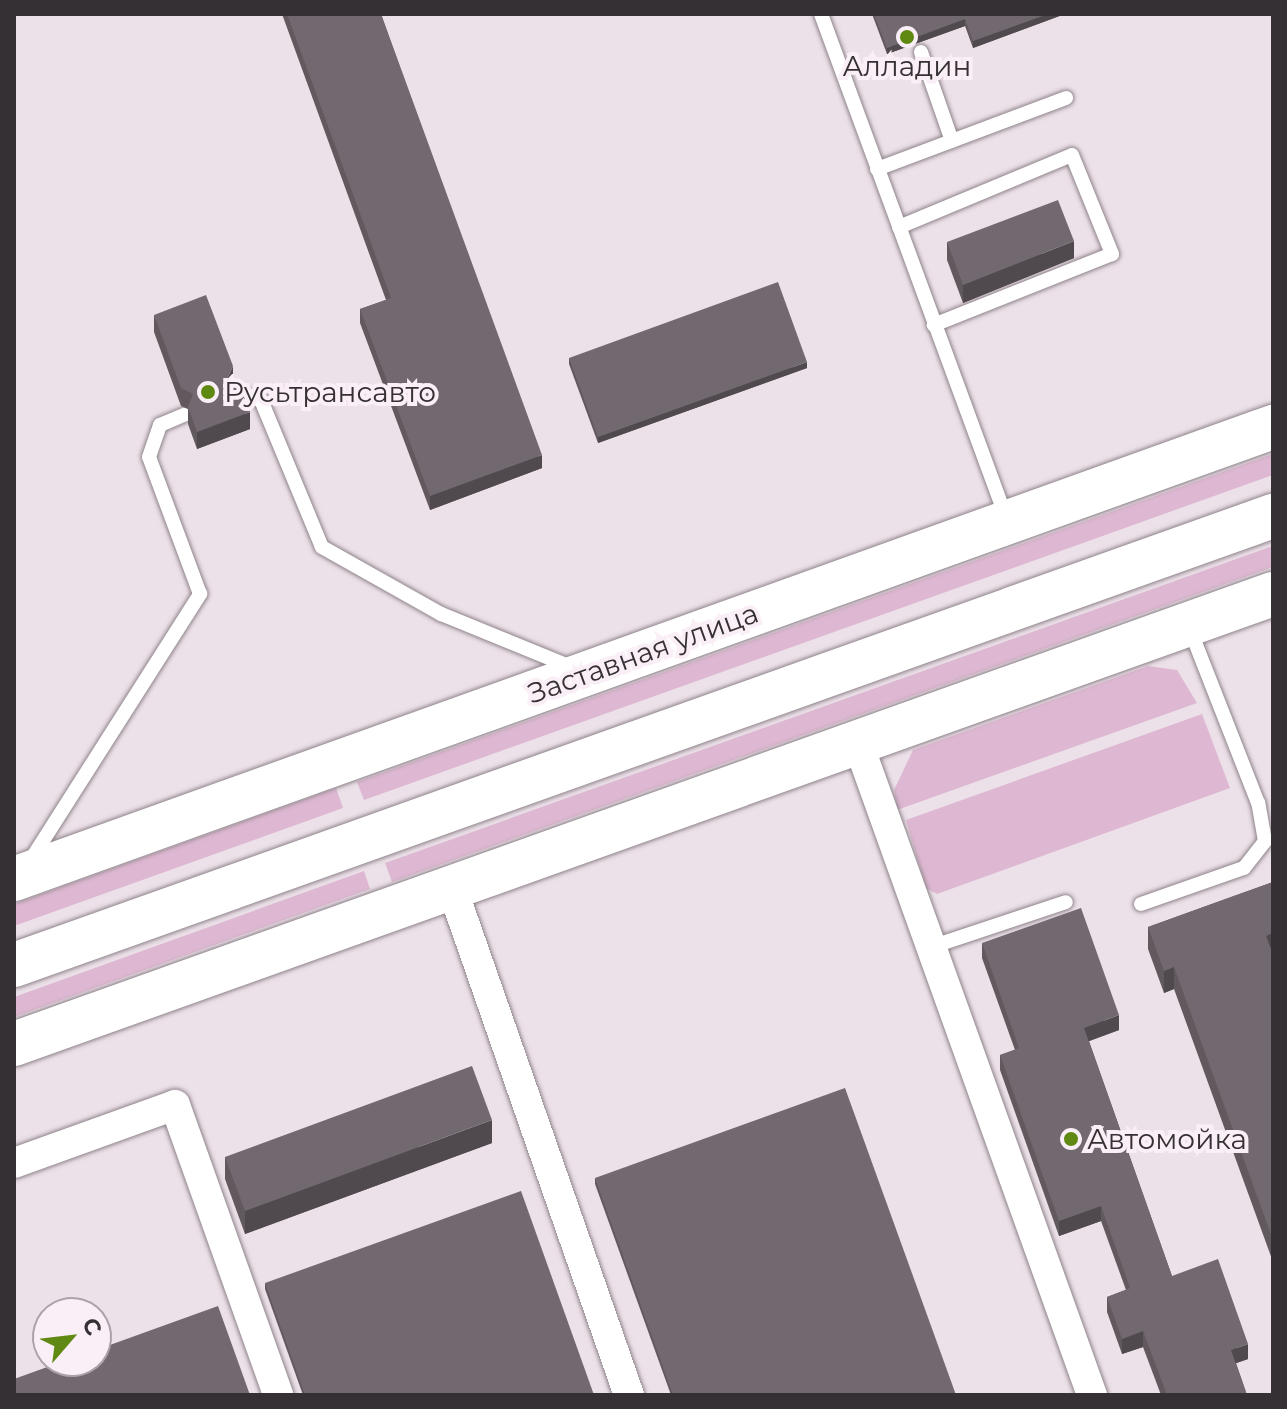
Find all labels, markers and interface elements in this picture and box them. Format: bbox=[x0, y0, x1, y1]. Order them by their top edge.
marker: Алладин bbox=[898, 28, 916, 46]
place label: Алладин bbox=[843, 49, 971, 83]
place label: Русьтрансавто bbox=[224, 375, 436, 409]
marker: Русьтрансавто bbox=[199, 383, 217, 401]
street label: Заставная улица bbox=[523, 596, 763, 710]
place label: Автомойка bbox=[1087, 1122, 1247, 1156]
marker: Автомойка bbox=[1062, 1130, 1080, 1148]
north arrow bbox=[32, 1297, 112, 1377]
text: С bbox=[76, 1313, 108, 1340]

